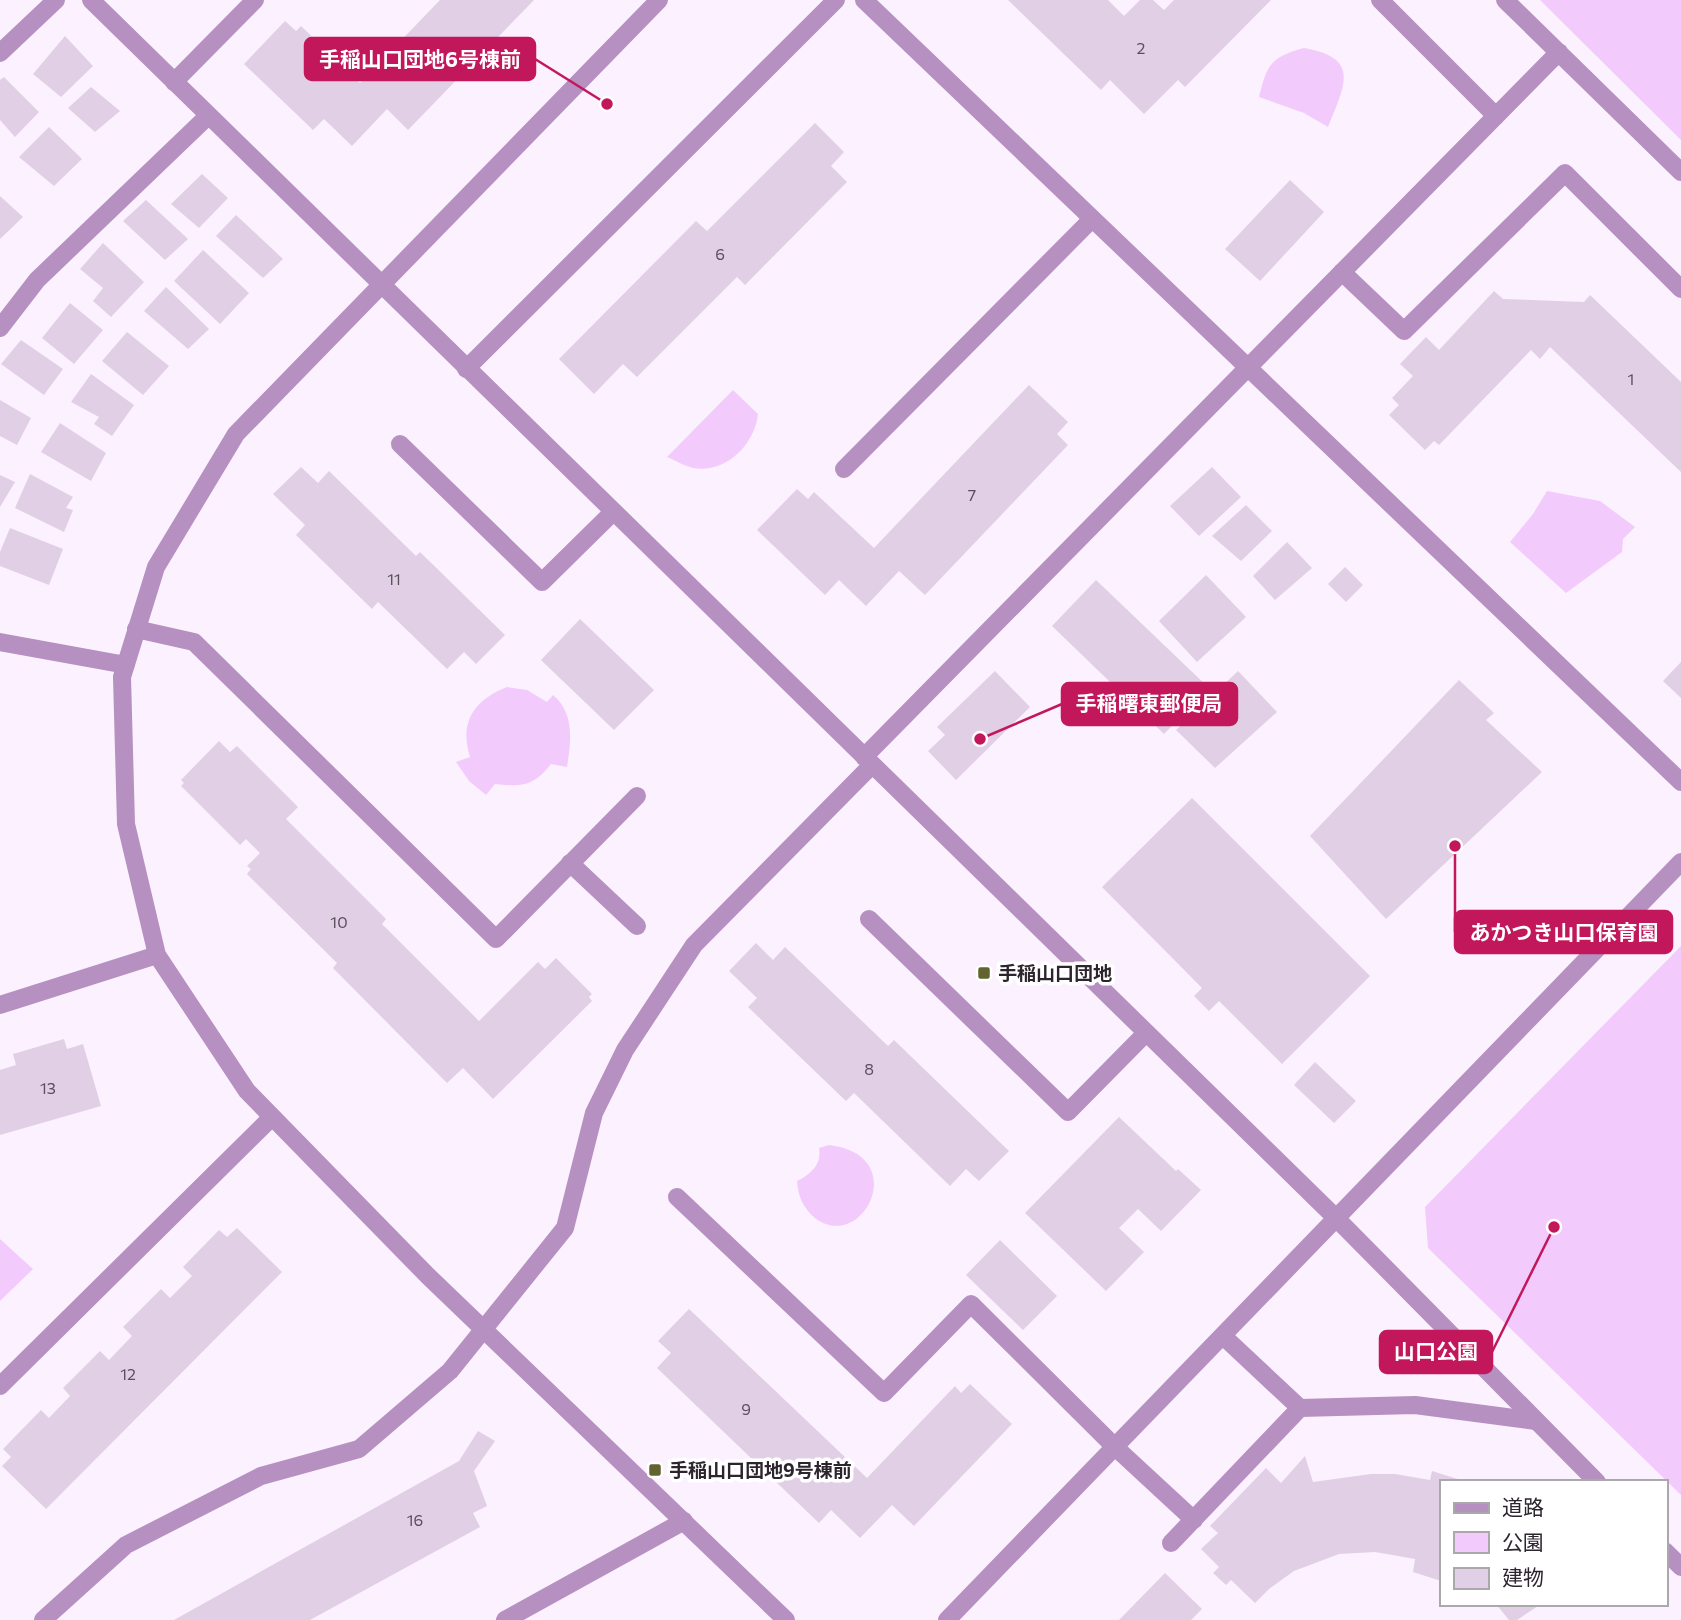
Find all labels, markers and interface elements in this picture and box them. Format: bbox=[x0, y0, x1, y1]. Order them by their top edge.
callout: 手稲山口団地6号棟前 bbox=[305, 38, 535, 80]
house number: 2 bbox=[1137, 38, 1146, 57]
text: 手稲山口団地6号棟前 bbox=[319, 46, 521, 71]
house number: 6 bbox=[715, 244, 725, 263]
house number: 1 bbox=[1628, 369, 1634, 388]
house number: 7 bbox=[968, 485, 976, 504]
house number: 11 bbox=[387, 569, 401, 588]
callout: 手稲曙東郵便局 bbox=[1062, 683, 1237, 725]
text: 手稲曙東郵便局 bbox=[1076, 690, 1223, 715]
callout: あかつき山口保育園 bbox=[1455, 911, 1672, 953]
house number: 10 bbox=[330, 912, 348, 931]
text: あかつき山口保育園 bbox=[1470, 919, 1659, 944]
place label: 手稲山口団地 bbox=[998, 961, 1112, 984]
marker: 手稲山口団地 bbox=[976, 965, 992, 981]
house number: 8 bbox=[864, 1059, 874, 1078]
house number: 13 bbox=[40, 1078, 56, 1097]
callout: 山口公園 bbox=[1380, 1331, 1492, 1373]
text: 山口公園 bbox=[1394, 1338, 1478, 1363]
house number: 12 bbox=[120, 1364, 136, 1383]
house number: 9 bbox=[741, 1399, 751, 1418]
place label: 手稲山口団地9号棟前 bbox=[669, 1458, 852, 1481]
marker: 手稲山口団地9号棟前 bbox=[647, 1462, 663, 1478]
legend bbox=[1440, 1480, 1667, 1606]
text: 道路 bbox=[1502, 1494, 1544, 1519]
house number: 16 bbox=[407, 1510, 423, 1529]
text: 公園 bbox=[1502, 1529, 1544, 1554]
text: 建物 bbox=[1502, 1564, 1544, 1589]

